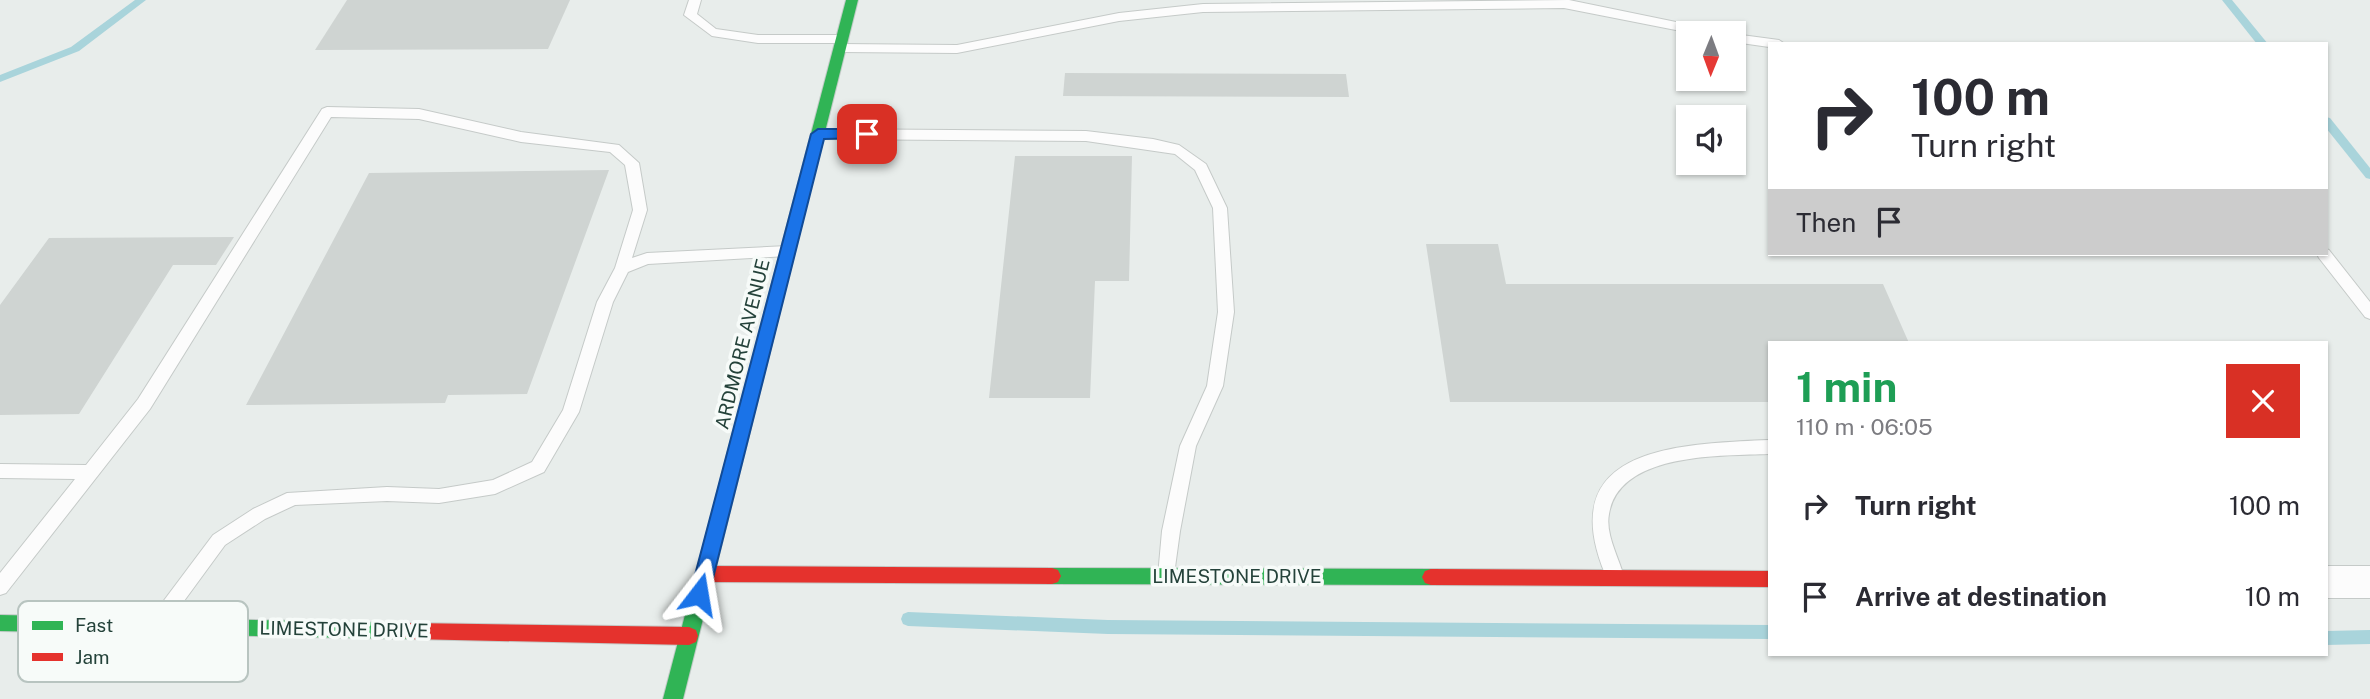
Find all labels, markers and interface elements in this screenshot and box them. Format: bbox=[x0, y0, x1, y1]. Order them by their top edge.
north arrow bbox=[1676, 21, 1746, 91]
map controls bbox=[1676, 21, 1746, 175]
text: 100 m bbox=[1911, 68, 2050, 126]
icon: right bbox=[1796, 70, 1887, 161]
pin bbox=[837, 104, 897, 164]
button: sound bbox=[1676, 105, 1746, 175]
icon: arrive bbox=[848, 115, 886, 153]
text: Turn right bbox=[1911, 127, 2056, 164]
icon: arrive bbox=[1870, 203, 1908, 241]
text: Then bbox=[1796, 207, 1856, 238]
street label: ARDMORE AVENUE bbox=[710, 256, 774, 432]
text: 1 min bbox=[1796, 362, 1897, 411]
button: close bbox=[2226, 364, 2300, 438]
text: 110 m · 06:05 bbox=[1796, 413, 1933, 440]
icon: right bbox=[1796, 487, 1834, 525]
text: Turn right bbox=[1855, 490, 1977, 521]
text: 100 m bbox=[2229, 490, 2300, 521]
position arrow bbox=[662, 557, 736, 631]
street label: LIMESTONE DRIVE bbox=[1152, 565, 1322, 587]
icon: arrive bbox=[1796, 578, 1834, 616]
text: Arrive at destination bbox=[1855, 581, 2107, 612]
text: 10 m bbox=[2245, 581, 2300, 612]
legend bbox=[18, 601, 248, 682]
text: Fast bbox=[75, 614, 113, 636]
street label: LIMESTONE DRIVE bbox=[259, 617, 429, 641]
text: Jam bbox=[75, 646, 109, 668]

